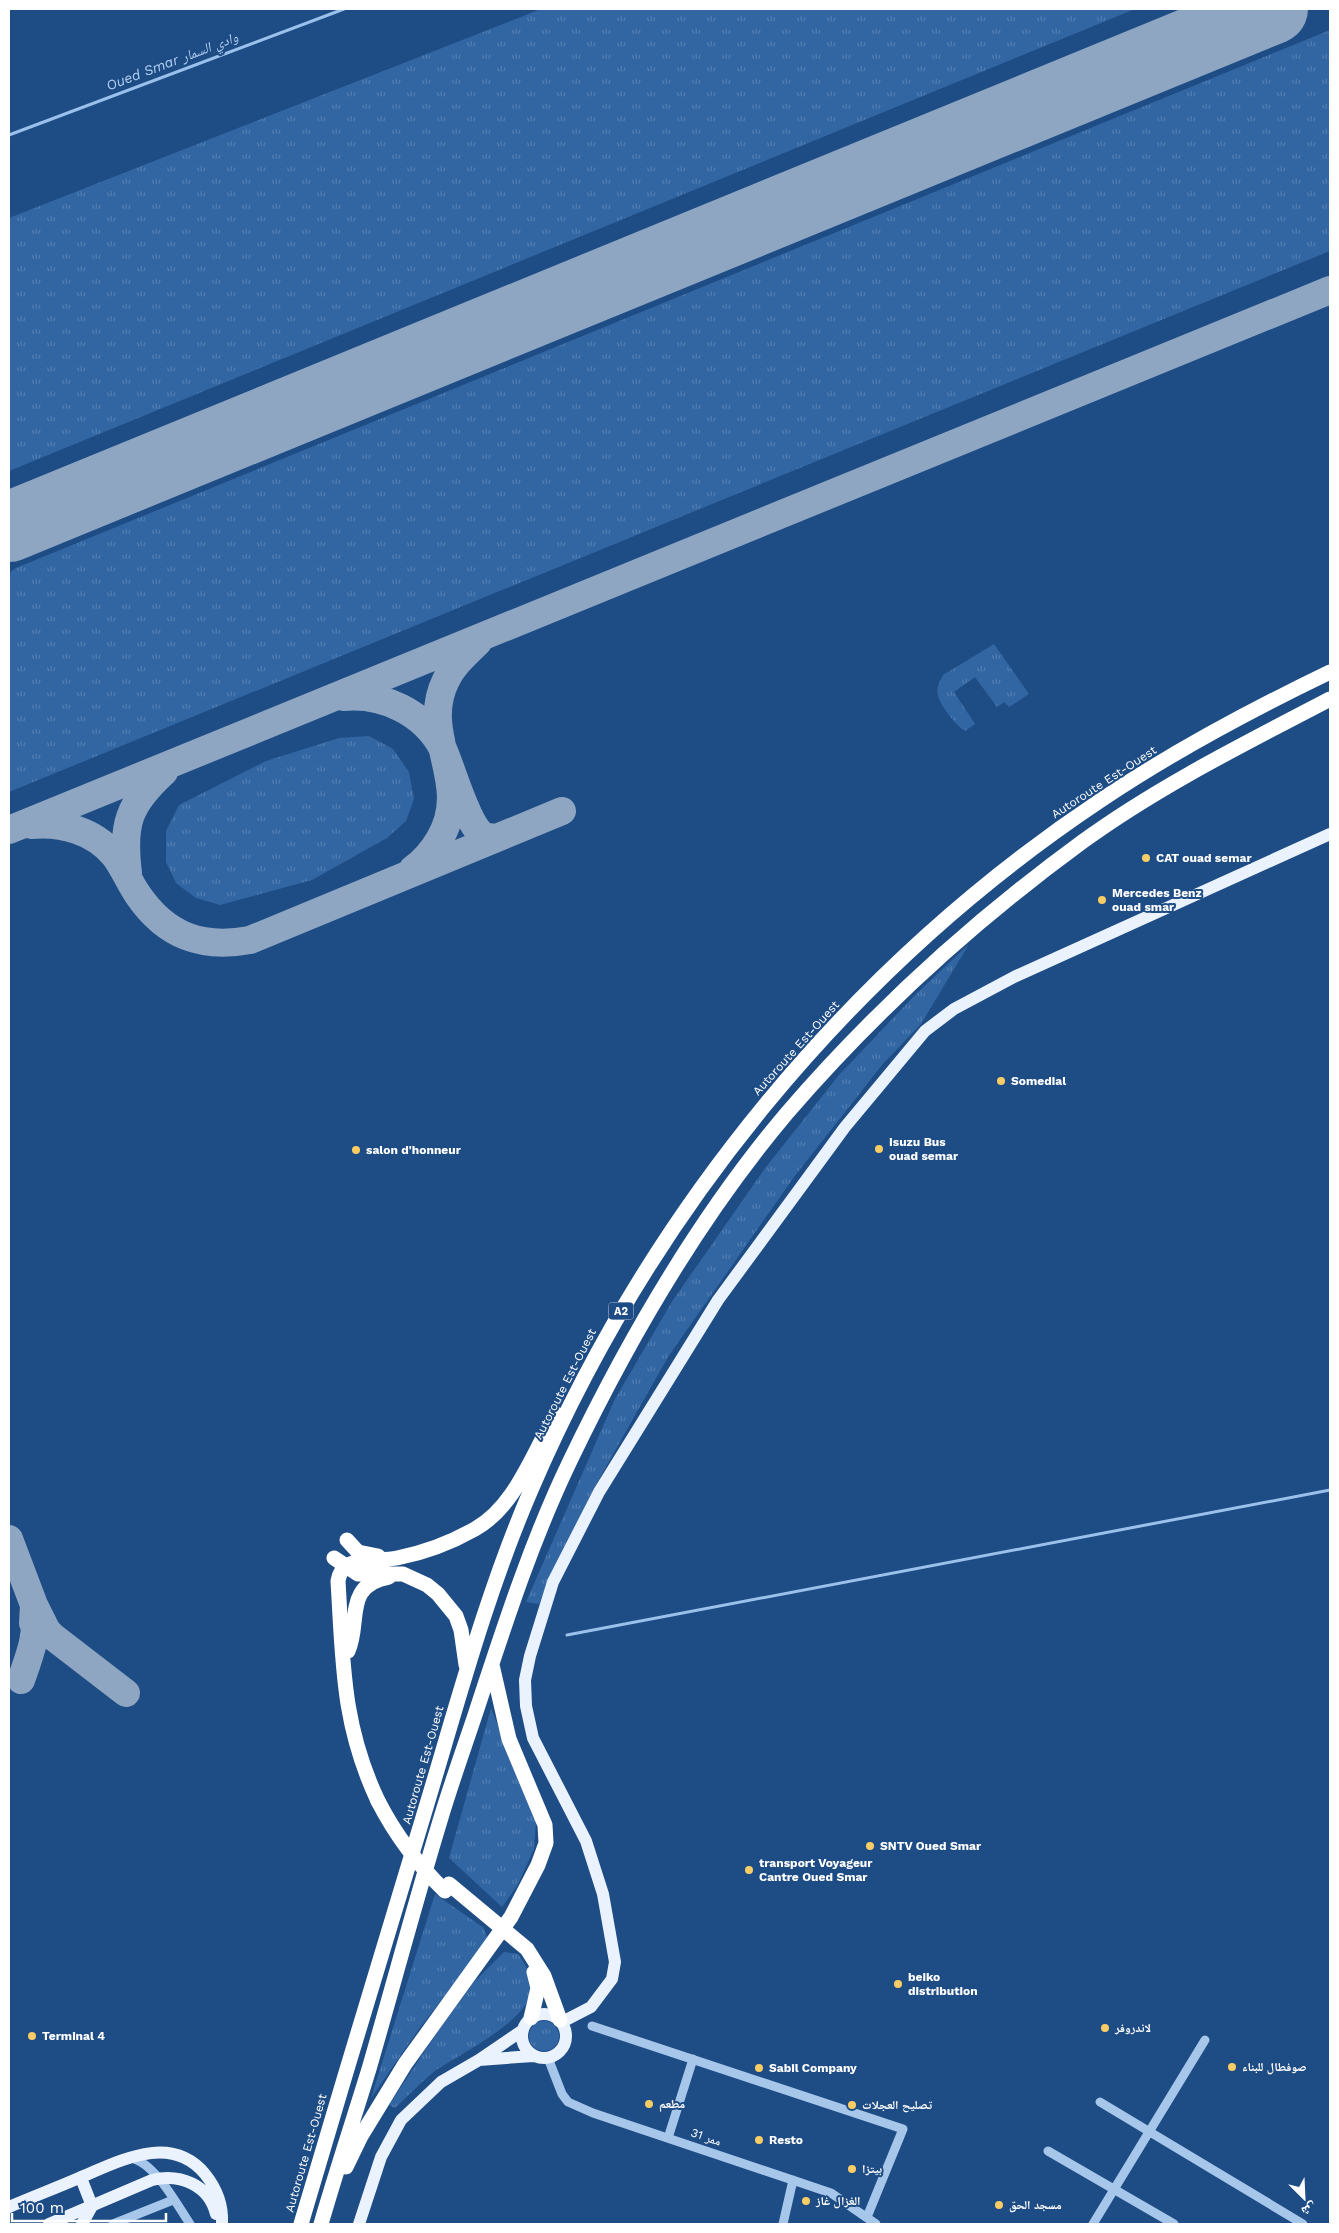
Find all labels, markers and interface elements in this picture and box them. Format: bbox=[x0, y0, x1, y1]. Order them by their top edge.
water label: Oued Smar وادي السمار bbox=[104, 28, 242, 97]
street label: Autoroute Est-Ouest bbox=[1049, 743, 1159, 821]
place label: CAT ouad semar bbox=[1156, 851, 1252, 865]
marker: CAT ouad semar bbox=[1140, 852, 1152, 864]
place label: Mercedes Benz ouad smar bbox=[1112, 886, 1202, 914]
marker: Mercedes Benz ouad smar bbox=[1096, 894, 1108, 906]
street label: Autoroute Est-Ouest bbox=[750, 998, 842, 1098]
place label: Somedial bbox=[1011, 1074, 1066, 1088]
marker: Somedial bbox=[995, 1075, 1007, 1087]
place label: Isuzu Bus ouad semar bbox=[889, 1135, 959, 1163]
place label: salon d'honneur bbox=[366, 1143, 462, 1157]
marker: Isuzu Bus ouad semar bbox=[873, 1143, 885, 1155]
marker: salon d'honneur bbox=[350, 1144, 362, 1156]
road number: A2 bbox=[608, 1302, 634, 1320]
street label: Autoroute Est-Ouest bbox=[531, 1326, 599, 1442]
street label: Autoroute Est-Ouest bbox=[399, 1704, 447, 1826]
place label: SNTV Oued Smar bbox=[880, 1839, 982, 1853]
marker: SNTV Oued Smar bbox=[864, 1840, 876, 1852]
place label: transport Voyageur Cantre Oued Smar bbox=[759, 1856, 873, 1884]
marker: transport Voyageur Cantre Oued Smar bbox=[743, 1864, 755, 1876]
place label: beiko distribution bbox=[908, 1970, 978, 1998]
marker: beiko distribution bbox=[892, 1978, 904, 1990]
place label: لاندروفر bbox=[1114, 2021, 1151, 2035]
marker: لاندروفر bbox=[1099, 2022, 1111, 2034]
place label: Terminal 4 bbox=[42, 2029, 105, 2043]
marker: Terminal 4 bbox=[26, 2030, 38, 2042]
place label: صوفطال للبناء bbox=[1242, 2060, 1307, 2075]
place label: Sabil Company bbox=[769, 2061, 857, 2075]
marker: صوفطال للبناء bbox=[1226, 2061, 1238, 2073]
marker: Sabil Company bbox=[753, 2062, 765, 2074]
street label: Autoroute Est-Ouest bbox=[282, 2092, 330, 2214]
place label: مطعم bbox=[659, 2097, 686, 2112]
marker: مطعم bbox=[643, 2098, 655, 2110]
place label: تصليح العجلات bbox=[862, 2098, 933, 2113]
marker: تصليح العجلات bbox=[846, 2099, 858, 2111]
street label: ممر 31 bbox=[689, 2125, 723, 2149]
place label: Resto bbox=[769, 2133, 803, 2147]
marker: Resto bbox=[753, 2134, 765, 2146]
place label: بيتزا bbox=[862, 2162, 882, 2176]
marker: بيتزا bbox=[846, 2163, 858, 2175]
north arrow bbox=[1279, 2173, 1329, 2223]
scale bar bbox=[12, 2190, 166, 2222]
place label: الغزال غاز bbox=[815, 2194, 861, 2209]
marker: الغزال غاز bbox=[800, 2195, 812, 2207]
place label: مسجد الحق bbox=[1009, 2198, 1062, 2213]
text: 100 m bbox=[20, 2199, 64, 2217]
marker: مسجد الحق bbox=[993, 2199, 1005, 2211]
text: ش bbox=[1299, 2199, 1319, 2220]

